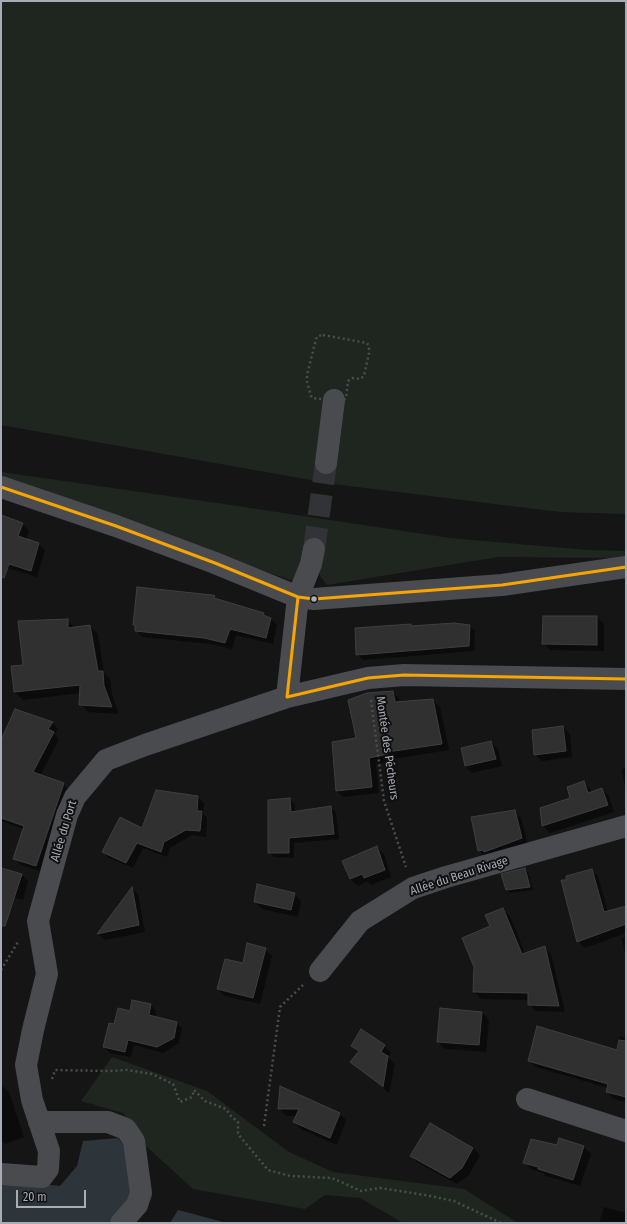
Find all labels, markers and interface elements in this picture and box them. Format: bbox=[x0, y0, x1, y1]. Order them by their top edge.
unlabelled marker bbox=[309, 594, 319, 604]
street label: Montée des Pécheurs bbox=[373, 695, 401, 801]
street label: Allée du Port bbox=[48, 799, 80, 863]
street label: Allée du Beau Rivage bbox=[408, 853, 510, 899]
scale bar bbox=[18, 1182, 88, 1208]
text: 20 m bbox=[23, 1190, 47, 1204]

